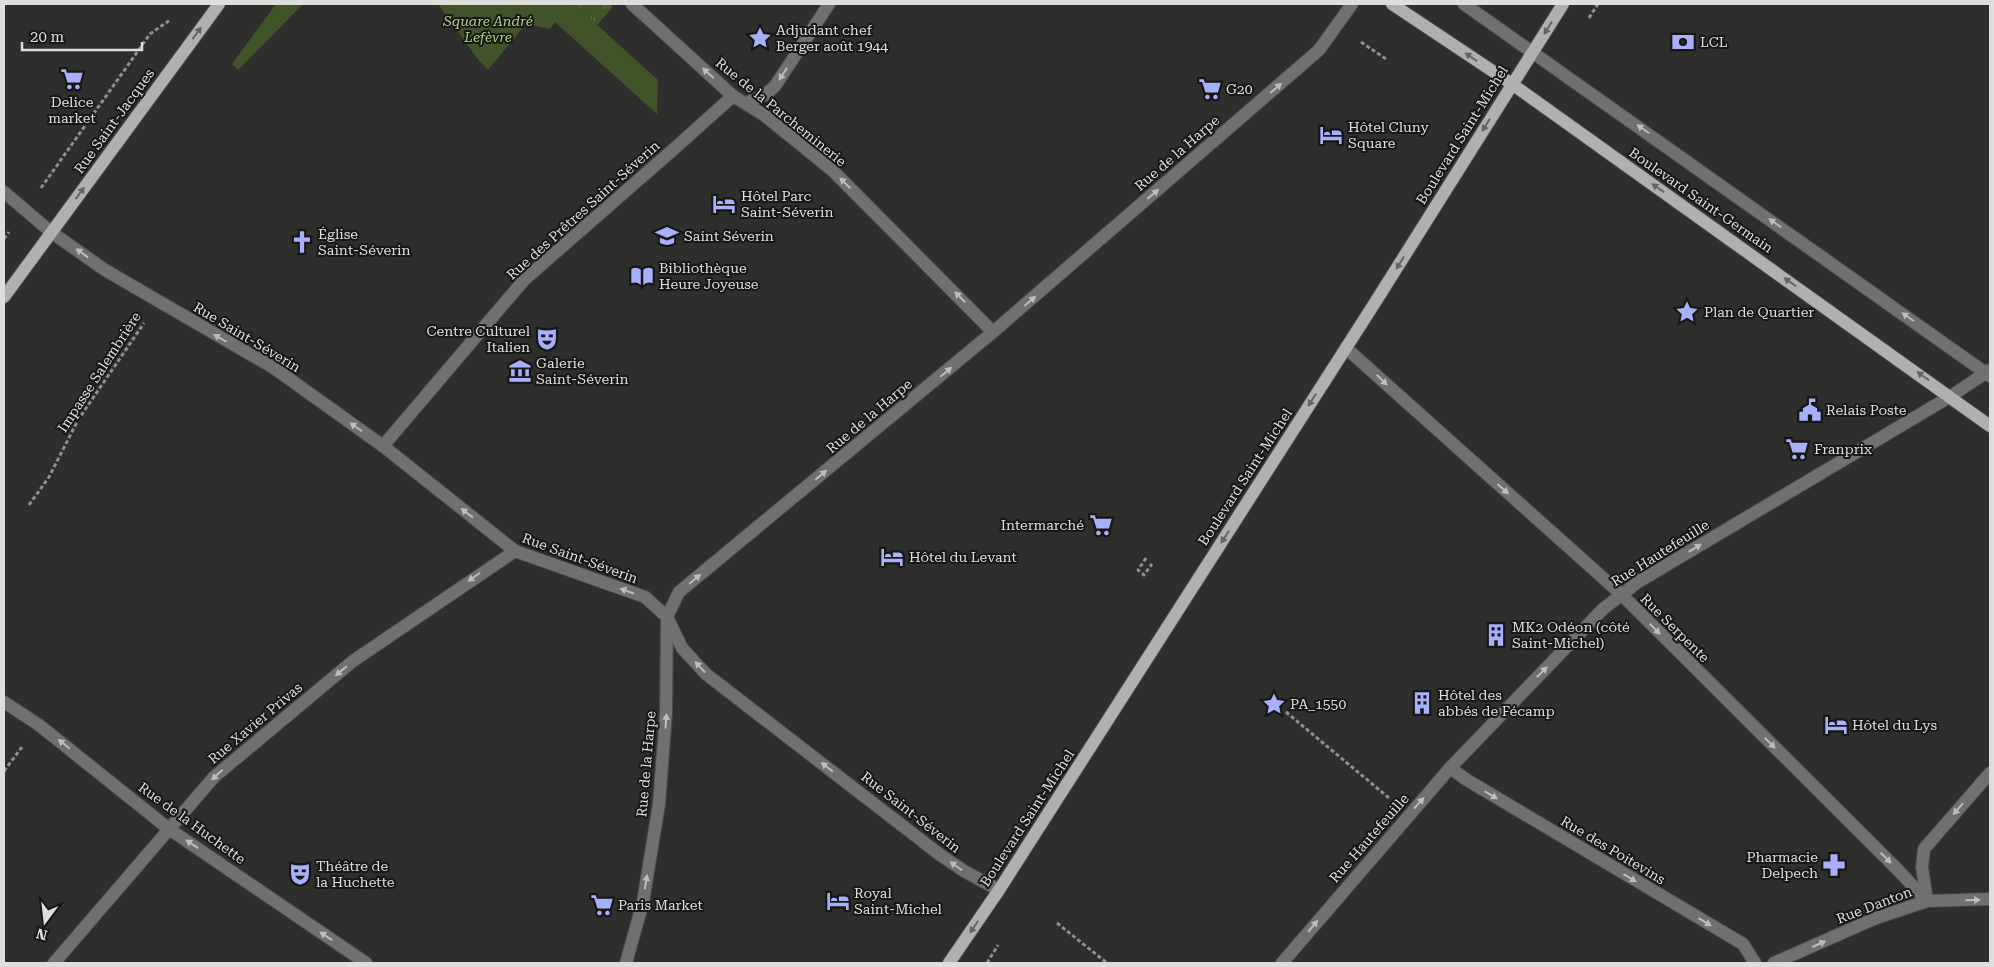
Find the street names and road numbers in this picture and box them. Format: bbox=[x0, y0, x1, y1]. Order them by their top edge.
street label: Rue de la Parcheminerie bbox=[713, 54, 850, 170]
street label: Boulevard Saint-Michel bbox=[1413, 62, 1512, 207]
street label: Rue Saint-Jacques bbox=[71, 65, 158, 176]
street label: Rue de la Harpe bbox=[1131, 112, 1223, 194]
street label: Rue des Prêtres Saint-Séverin bbox=[503, 137, 663, 283]
street label: Boulevard Saint-Germain bbox=[1626, 144, 1776, 256]
street label: Rue Saint-Séverin bbox=[191, 299, 303, 375]
street label: Impasse Salembrière bbox=[54, 309, 144, 435]
street label: Rue de la Harpe bbox=[823, 375, 915, 456]
street label: Boulevard Saint-Michel bbox=[1195, 405, 1296, 548]
street label: Rue Hautefeuille bbox=[1608, 516, 1712, 590]
street label: Rue Saint-Séverin bbox=[520, 530, 640, 586]
street label: Rue Serpente bbox=[1637, 590, 1713, 666]
street label: Rue Xavier Privas bbox=[205, 679, 305, 767]
street label: Rue de la Harpe bbox=[633, 710, 659, 818]
street label: Boulevard Saint-Michel bbox=[977, 746, 1078, 889]
street label: Rue Saint-Séverin bbox=[858, 768, 964, 856]
street label: Rue de la Huchette bbox=[135, 779, 249, 867]
street label: Rue Hautefeuille bbox=[1326, 790, 1412, 886]
street label: Rue des Poitevins bbox=[1558, 813, 1668, 888]
street label: Rue Danton bbox=[1834, 883, 1914, 927]

